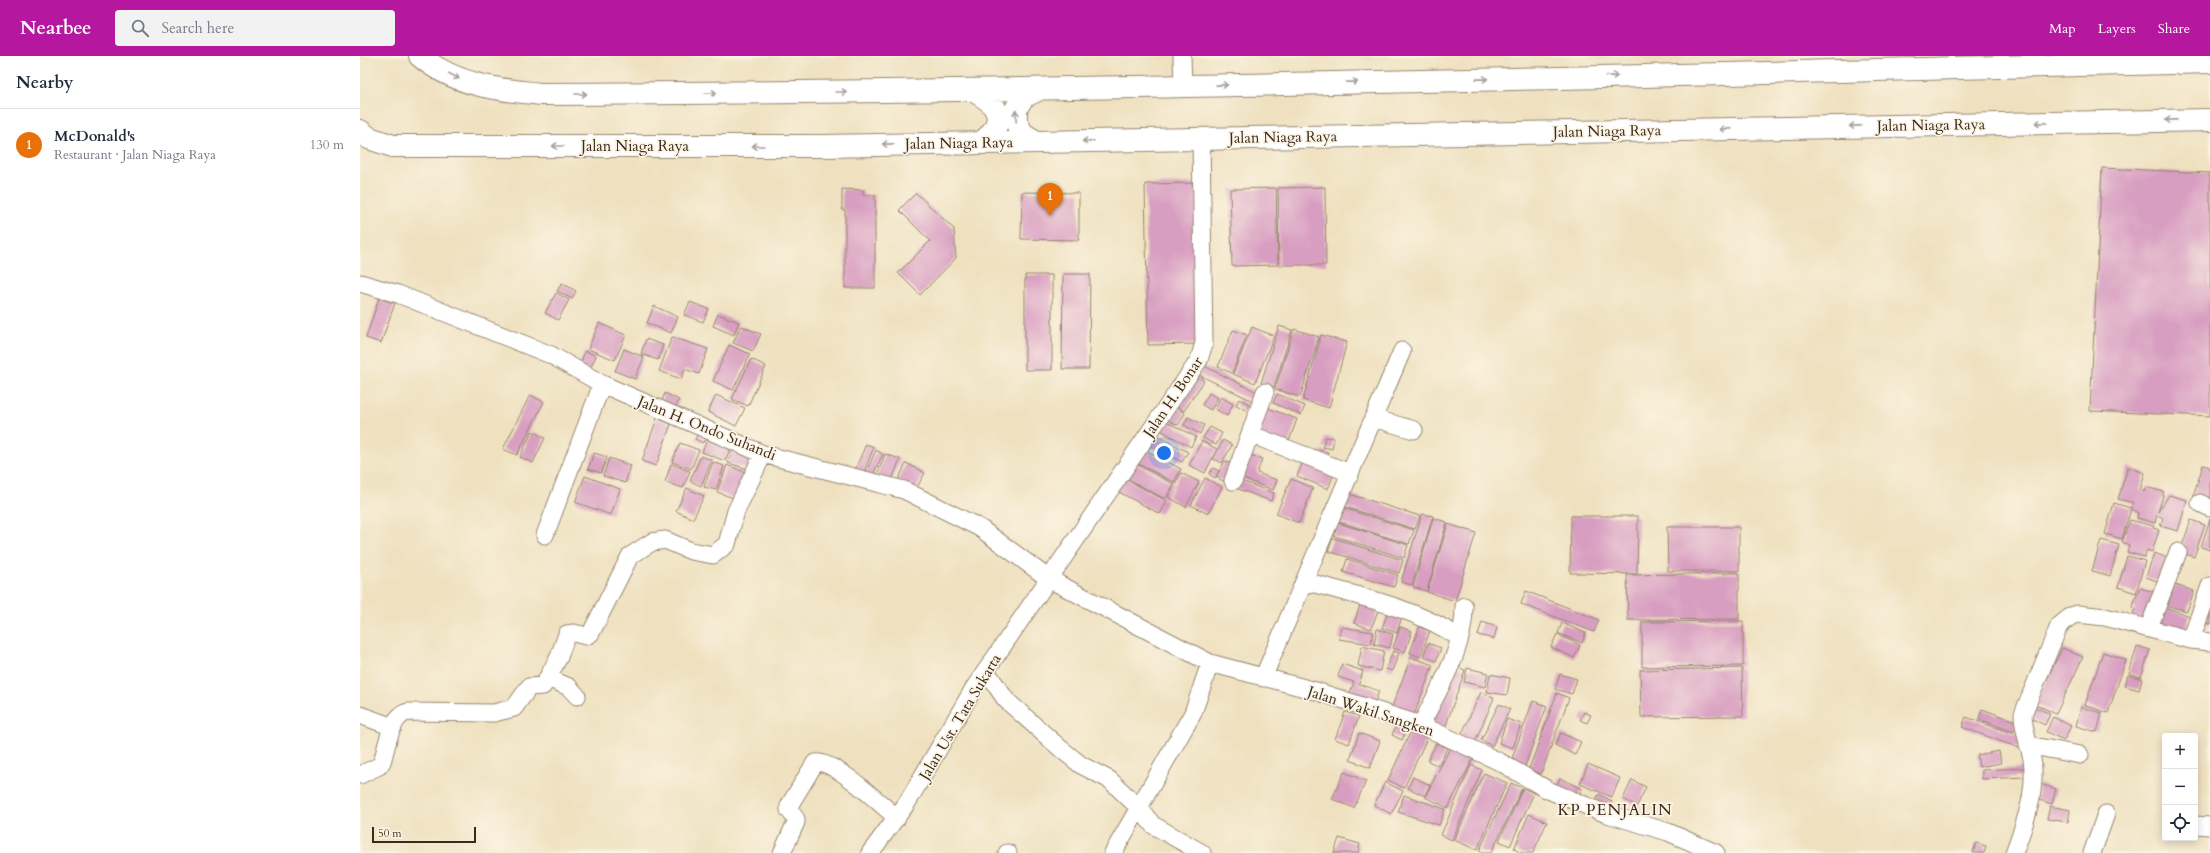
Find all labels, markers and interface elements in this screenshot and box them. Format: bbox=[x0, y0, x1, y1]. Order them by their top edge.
search box bbox=[115, 10, 395, 46]
text: Nearbee bbox=[20, 15, 91, 41]
icon: search bbox=[129, 17, 151, 39]
text: Search here bbox=[161, 18, 234, 38]
text: Map bbox=[2049, 19, 2076, 38]
text: Layers bbox=[2098, 19, 2136, 38]
text: Share bbox=[2158, 19, 2190, 38]
text: Nearby bbox=[16, 71, 73, 94]
one-way arrow bbox=[1605, 72, 1618, 80]
one-way arrow bbox=[447, 73, 459, 80]
one-way arrow bbox=[1475, 75, 1488, 83]
one-way arrow bbox=[1345, 78, 1358, 86]
one-way arrow bbox=[1215, 81, 1228, 89]
one-way arrow bbox=[834, 88, 847, 96]
one-way arrow bbox=[704, 89, 717, 97]
one-way arrow bbox=[574, 90, 587, 98]
one-way arrow bbox=[1013, 110, 1020, 123]
street label: Jalan Niaga Raya bbox=[1875, 114, 1986, 136]
one-way arrow bbox=[2165, 116, 2178, 124]
one-way arrow bbox=[2035, 119, 2048, 127]
street label: Jalan Niaga Raya bbox=[1551, 120, 1662, 142]
one-way arrow bbox=[1849, 122, 1862, 130]
one-way arrow bbox=[1719, 125, 1732, 133]
text: McDonald's bbox=[54, 126, 135, 146]
street label: Jalan Niaga Raya bbox=[1227, 126, 1338, 148]
street label: Jalan Niaga Raya bbox=[903, 132, 1014, 154]
text: 1 bbox=[26, 136, 32, 154]
text: 130 m bbox=[310, 136, 344, 154]
street label: Jalan Niaga Raya bbox=[579, 136, 690, 156]
one-way arrow bbox=[1082, 137, 1095, 144]
one-way arrow bbox=[882, 140, 895, 148]
one-way arrow bbox=[552, 142, 565, 150]
one-way arrow bbox=[752, 142, 765, 150]
text: Restaurant · Jalan Niaga Raya bbox=[54, 146, 216, 164]
pin: 1 bbox=[1037, 183, 1063, 216]
street label: Jalan H. Bonar bbox=[1137, 352, 1208, 443]
street label: Jalan H. Ondo Suhandi bbox=[633, 390, 779, 465]
your location bbox=[1154, 443, 1174, 463]
street label: Jalan Ust. Tata Sukarta bbox=[913, 650, 1006, 786]
street label: Jalan Wakil Sangken bbox=[1303, 681, 1437, 741]
map controls bbox=[2162, 733, 2198, 841]
button: + bbox=[2162, 733, 2198, 769]
button: − bbox=[2162, 769, 2198, 805]
district label: KP PENJALIN bbox=[1557, 799, 1673, 821]
button: locate bbox=[2162, 805, 2198, 841]
scale bar bbox=[372, 825, 476, 844]
text: 50 m bbox=[378, 826, 402, 841]

